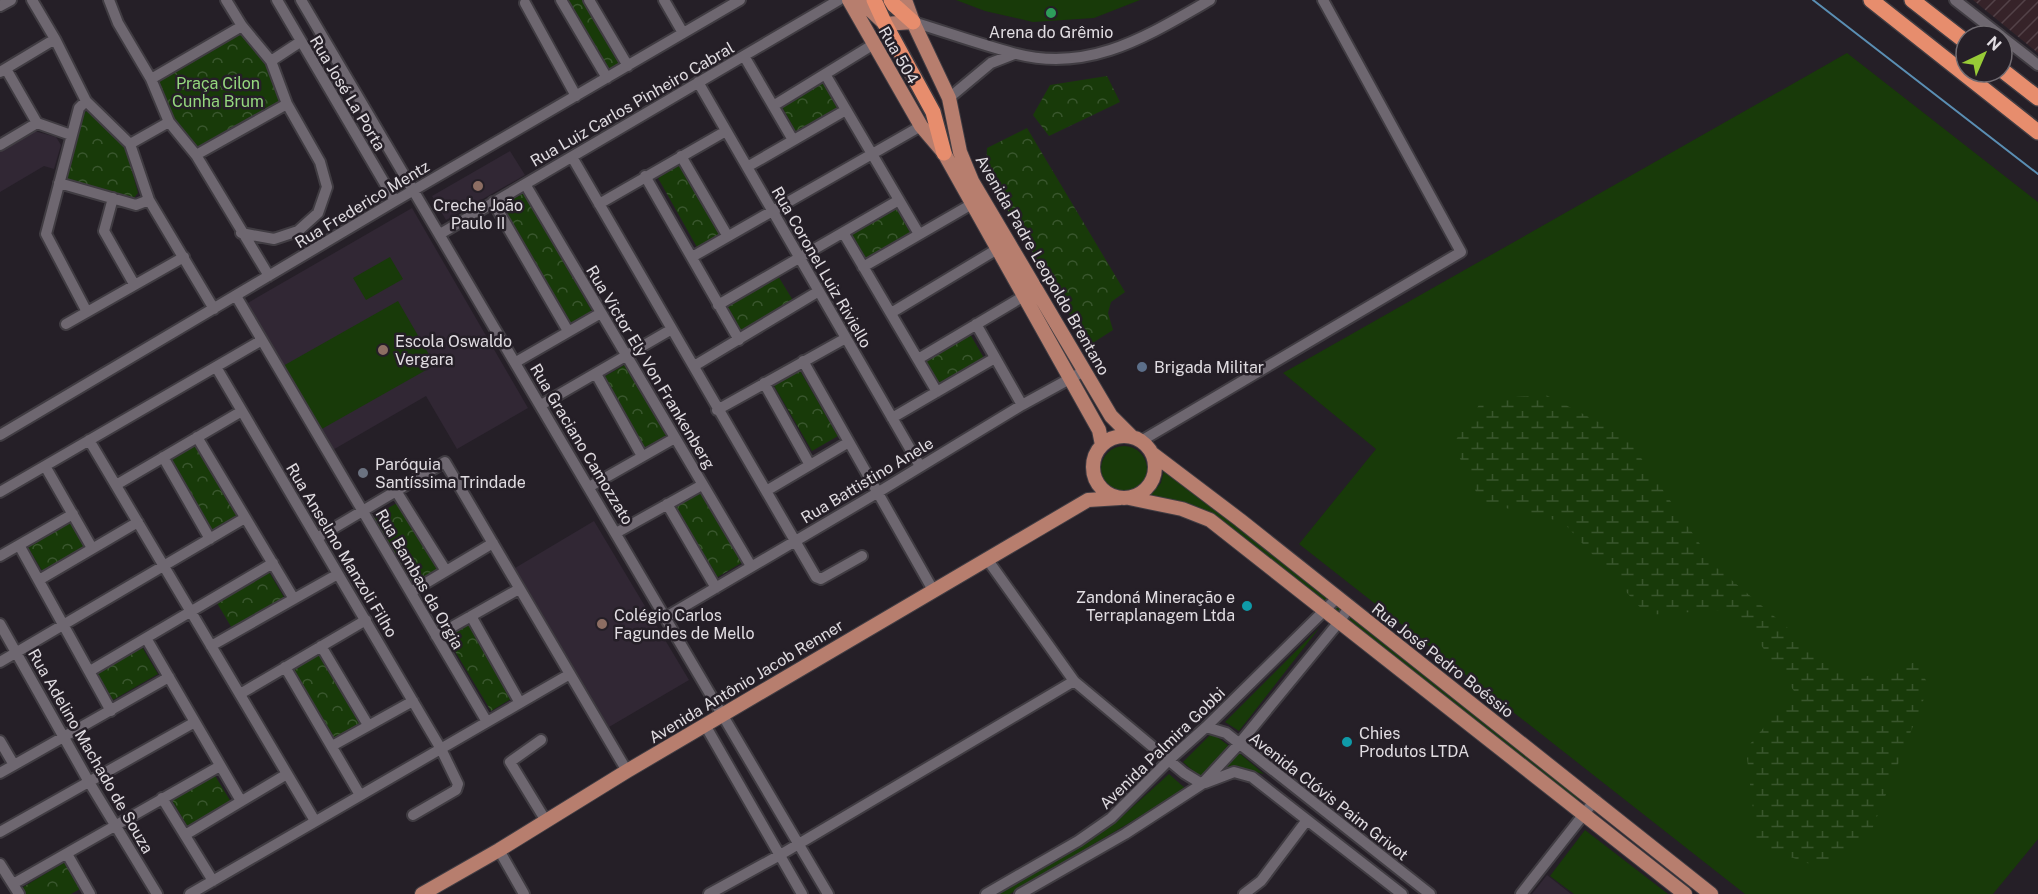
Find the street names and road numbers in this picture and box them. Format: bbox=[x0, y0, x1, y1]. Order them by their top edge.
street label: Rua 504 bbox=[875, 23, 922, 87]
street label: Rua José La Porta bbox=[306, 32, 389, 154]
street label: Rua Luiz Carlos Pinheiro Cabral bbox=[527, 38, 738, 171]
street label: Avenida Padre Leopoldo Brentano bbox=[972, 152, 1114, 379]
street label: Rua Frederico Mentz bbox=[292, 157, 433, 252]
street label: Rua Coronel Luiz Riviello bbox=[768, 183, 876, 351]
street label: Rua Victor Ely Von Frankenberg bbox=[582, 262, 719, 473]
street label: Rua Graciano Camozzato bbox=[526, 360, 637, 528]
street label: Rua Battistino Anele bbox=[798, 433, 937, 527]
street label: Rua Anselmo Manzoli Filho bbox=[282, 460, 401, 641]
street label: Rua Bambas da Orgia bbox=[372, 506, 467, 653]
street label: Rua José Pedro Boéssio bbox=[1368, 599, 1517, 722]
street label: Avenida Antônio Jacob Renner bbox=[646, 616, 847, 747]
street label: Rua Adelino Machado de Souza bbox=[24, 646, 157, 857]
street label: Avenida Palmira Gobbi bbox=[1096, 684, 1229, 813]
street label: Avenida Clóvis Paim Grivot bbox=[1245, 728, 1412, 864]

